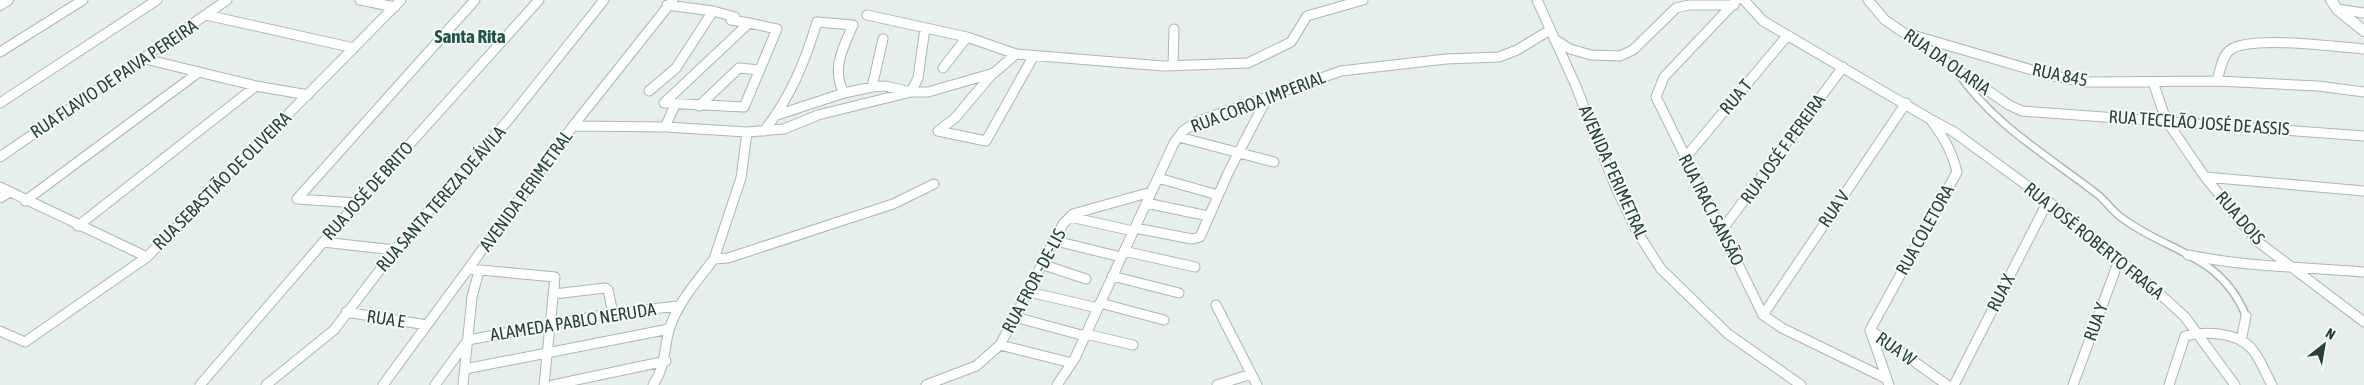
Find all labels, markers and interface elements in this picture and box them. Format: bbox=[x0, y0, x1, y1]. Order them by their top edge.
street label: RUA FLAVIO DE PAIVA PEREIRA bbox=[26, 15, 201, 142]
street label: RUA DA OLARIA bbox=[1900, 24, 1995, 99]
district label: Santa Rita bbox=[434, 25, 506, 47]
street label: RUA 845 bbox=[2030, 58, 2090, 91]
street label: RUA COROA IMPERIAL bbox=[1188, 66, 1328, 137]
street label: RUA T bbox=[1715, 75, 1756, 118]
street label: RUA JOSÉ F PEREIRA bbox=[1736, 90, 1829, 208]
street label: AVENIDA PERIMETRAL bbox=[1575, 102, 1652, 242]
street label: RUA TECELÃO JOSÉ DE ASSIS bbox=[2108, 106, 2291, 139]
street label: RUA SEBASTIÃO DE OLIVEIRA bbox=[148, 107, 295, 254]
street label: RUA SANTA TEREZA DE ÁVILA bbox=[372, 122, 510, 276]
street label: AVENIDA PERIMETRAL bbox=[475, 126, 576, 255]
street label: RUA JOSÉ DE BRITO bbox=[318, 137, 417, 244]
street label: RUA IRACI SANSÃO bbox=[1674, 150, 1749, 269]
street label: RUA JOSÉ ROBERTO FRAGA bbox=[2020, 178, 2168, 303]
street label: RUA COLETORA bbox=[1891, 181, 1958, 278]
street label: RUA V bbox=[1814, 186, 1853, 231]
street label: RUA DOIS bbox=[2212, 187, 2269, 249]
street label: RUA FROR -DE-LIS bbox=[997, 225, 1070, 336]
street label: RUA X bbox=[1982, 270, 2019, 315]
street label: ALAMEDA PABLO NERUDA bbox=[489, 298, 657, 345]
street label: RUA Y bbox=[2079, 300, 2112, 344]
street label: RUA E bbox=[365, 305, 407, 332]
north arrow bbox=[2299, 320, 2349, 370]
text: N bbox=[2323, 325, 2338, 343]
street label: RUA W bbox=[1872, 327, 1920, 370]

